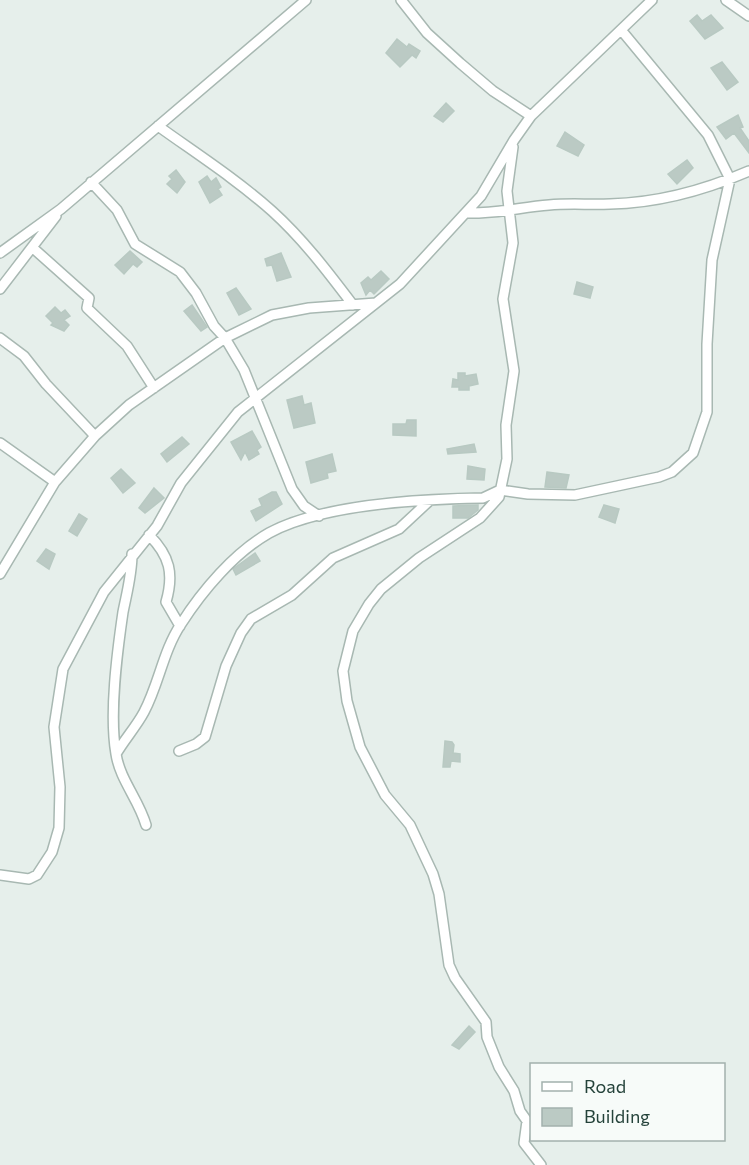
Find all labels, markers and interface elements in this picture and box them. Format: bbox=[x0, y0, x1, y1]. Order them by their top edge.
legend bbox=[530, 1063, 725, 1141]
text: Road bbox=[584, 1075, 626, 1097]
text: Building bbox=[584, 1105, 650, 1127]

